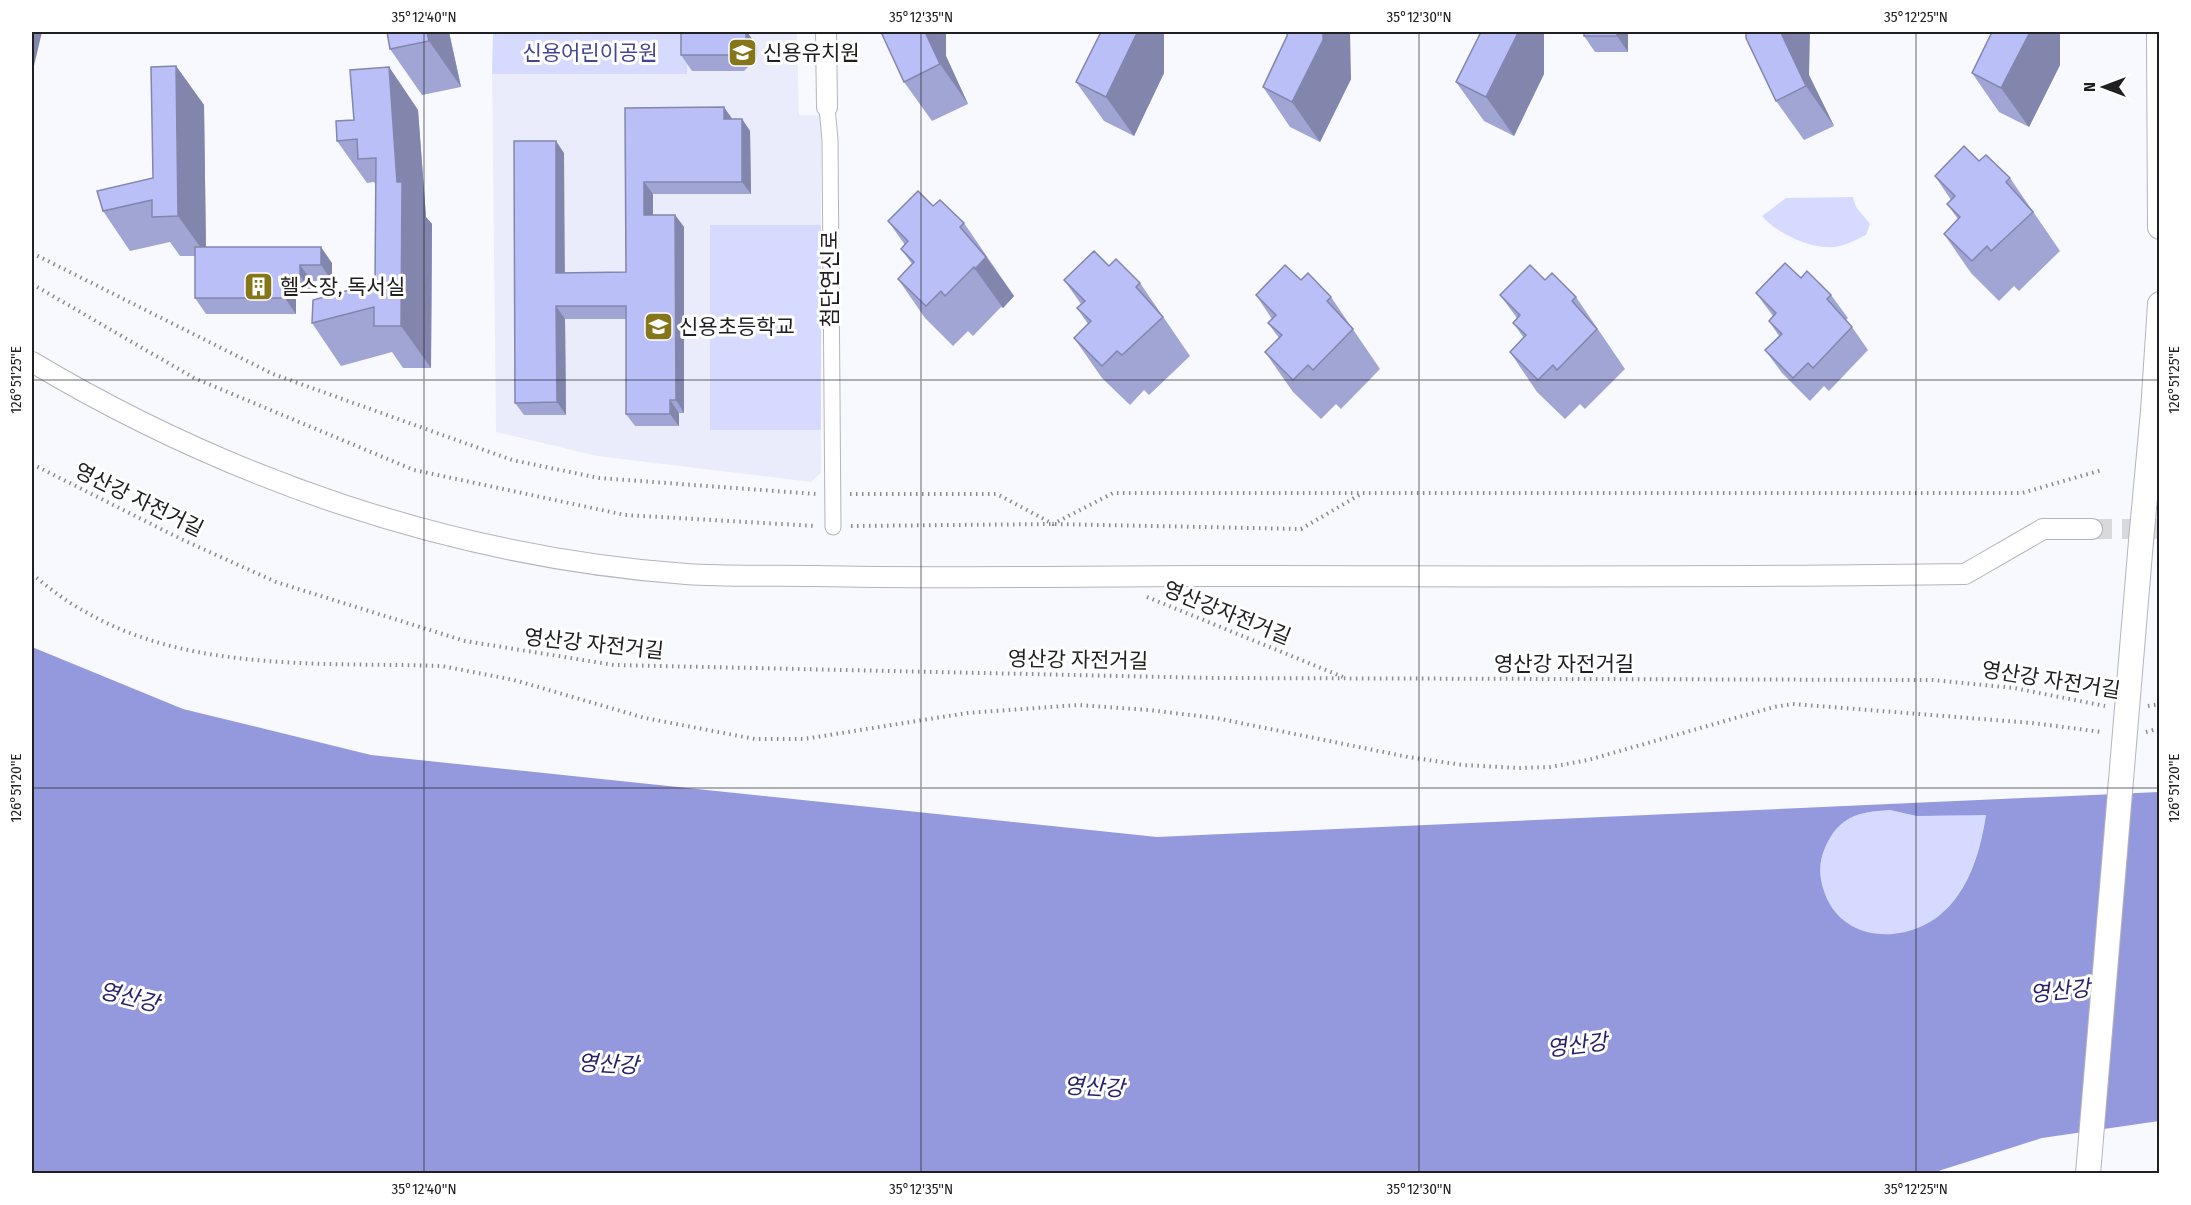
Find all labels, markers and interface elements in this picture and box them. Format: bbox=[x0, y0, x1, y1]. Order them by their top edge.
text: 35°12'40"N bbox=[391, 8, 457, 26]
text: 35°12'35"N bbox=[889, 8, 953, 26]
text: 35°12'30"N bbox=[1386, 8, 1452, 26]
text: 35°12'25"N bbox=[1884, 8, 1948, 26]
school or university icon: 신용유치원 bbox=[726, 37, 758, 69]
park label: 신용어린이공원 bbox=[522, 40, 658, 66]
place label: 신용유치원 bbox=[763, 40, 860, 66]
north arrow bbox=[2074, 57, 2134, 117]
text: N bbox=[2080, 82, 2099, 92]
street label: 첨단연신로 bbox=[817, 231, 843, 327]
building icon: 헬스장, 독서실 bbox=[243, 271, 275, 303]
place label: 헬스장, 독서실 bbox=[280, 274, 405, 300]
school or university icon: 신용초등학교 bbox=[642, 311, 674, 343]
place label: 신용초등학교 bbox=[679, 314, 795, 340]
text: 126°51'25"E bbox=[7, 346, 25, 414]
text: 126°51'25"E bbox=[2165, 346, 2183, 414]
street label: 영산강 자전거길 bbox=[70, 458, 208, 542]
street label: 영산강자전거길 bbox=[1159, 576, 1295, 650]
street label: 영산강 자전거길 bbox=[523, 624, 665, 664]
street label: 영산강 자전거길 bbox=[1008, 646, 1148, 674]
street label: 영산강 자전거길 bbox=[1494, 651, 1634, 677]
street label: 영산강 자전거길 bbox=[1980, 656, 2122, 704]
text: 126°51'20"E bbox=[7, 754, 25, 822]
text: 126°51'20"E bbox=[2165, 754, 2183, 822]
water label: 영산강 bbox=[2028, 974, 2094, 1008]
water label: 영산강 bbox=[96, 977, 164, 1018]
water label: 영산강 bbox=[1545, 1028, 1612, 1062]
water label: 영산강 bbox=[577, 1049, 642, 1079]
water label: 영산강 bbox=[1063, 1072, 1128, 1102]
text: 35°12'40"N bbox=[391, 1180, 457, 1198]
text: 35°12'35"N bbox=[889, 1180, 953, 1198]
text: 35°12'30"N bbox=[1386, 1180, 1452, 1198]
text: 35°12'25"N bbox=[1884, 1180, 1948, 1198]

